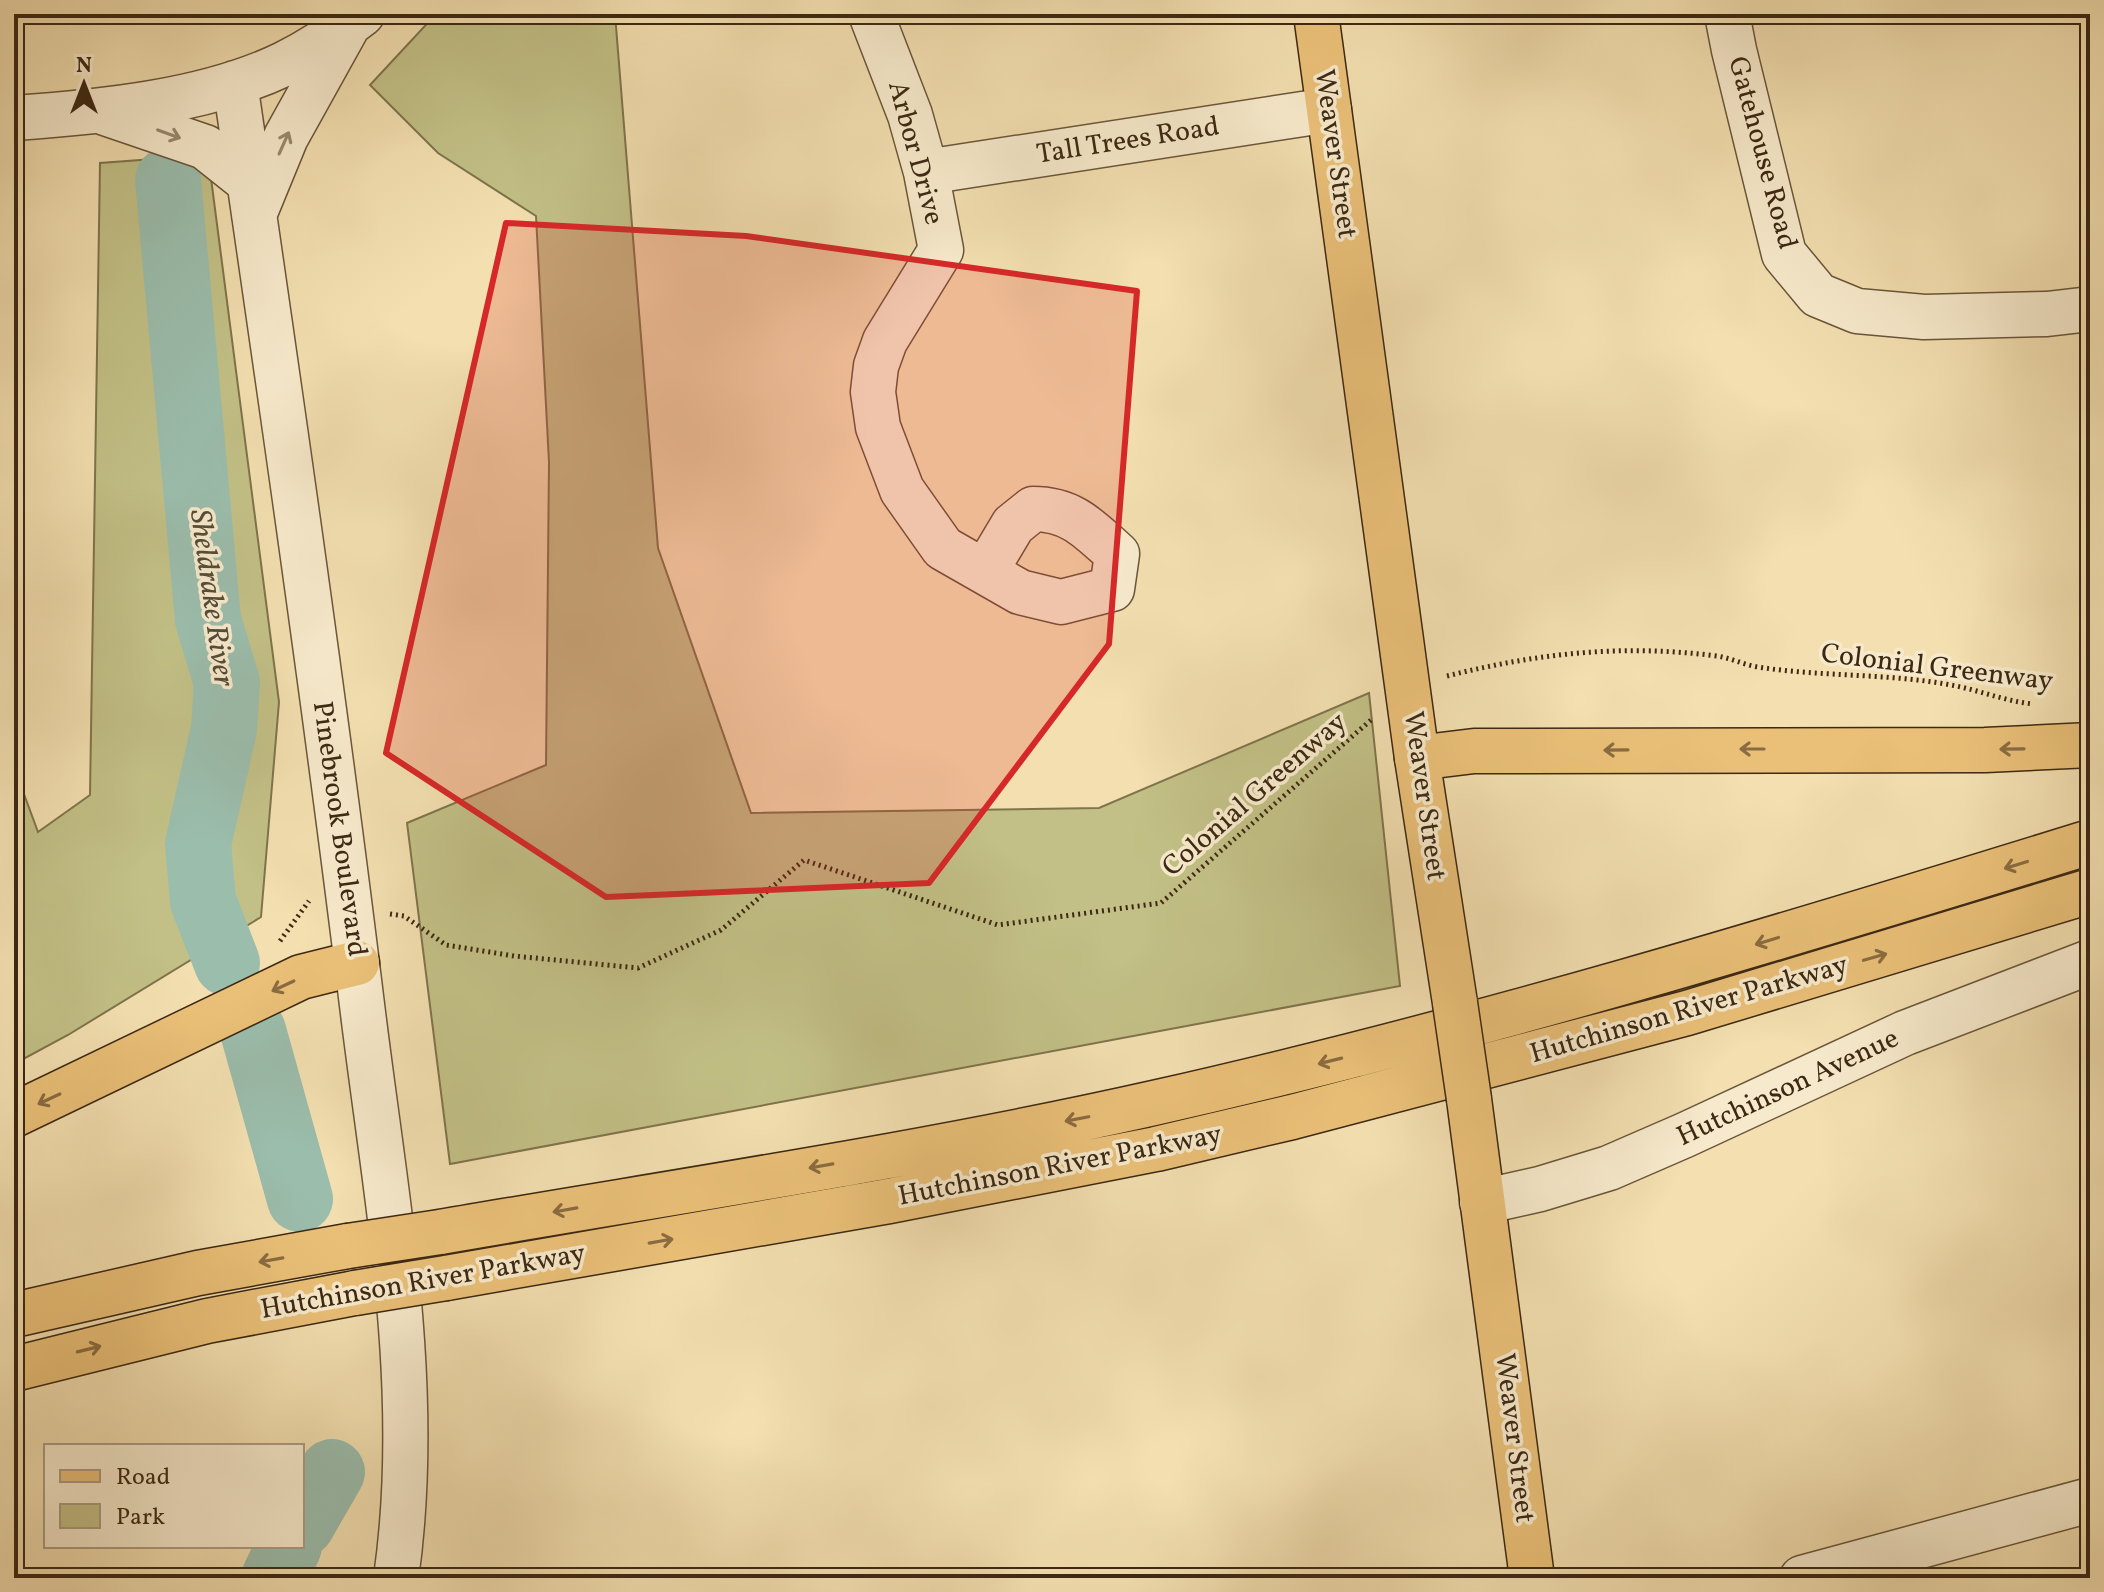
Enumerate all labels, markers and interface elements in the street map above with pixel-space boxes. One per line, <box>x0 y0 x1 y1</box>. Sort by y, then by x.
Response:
north arrow <box>44 44 124 124</box>
text: N <box>76 51 92 82</box>
street label: Gatehouse Road <box>1718 52 1806 254</box>
street label: Weaver Street <box>1304 67 1366 241</box>
street label: Arbor Drive <box>877 77 953 229</box>
street label: Tall Trees Road <box>1034 107 1222 175</box>
one-way arrow <box>156 128 181 142</box>
one-way arrow <box>277 132 292 156</box>
water label: Sheldrake River <box>178 507 244 690</box>
street label: Colonial Greenway <box>1819 634 2055 702</box>
street label: Pinebrook Boulevard <box>302 699 376 959</box>
street label: Colonial Greenway <box>1154 704 1356 886</box>
street label: Weaver Street <box>1393 709 1455 883</box>
one-way arrow <box>1739 741 1766 757</box>
one-way arrow <box>1999 741 2026 757</box>
one-way arrow <box>1603 742 1630 758</box>
one-way arrow <box>2003 858 2029 873</box>
one-way arrow <box>1755 934 1781 949</box>
street label: Hutchinson River Parkway <box>1525 946 1853 1074</box>
one-way arrow <box>1862 949 1888 964</box>
one-way arrow <box>271 979 295 994</box>
street label: Hutchinson Avenue <box>1671 1019 1905 1157</box>
one-way arrow <box>1318 1054 1344 1069</box>
one-way arrow <box>37 1092 61 1107</box>
one-way arrow <box>1064 1112 1090 1127</box>
street label: Hutchinson River Parkway <box>895 1115 1225 1217</box>
one-way arrow <box>809 1160 834 1175</box>
one-way arrow <box>553 1204 578 1219</box>
one-way arrow <box>647 1232 673 1247</box>
street label: Hutchinson River Parkway <box>258 1234 588 1330</box>
one-way arrow <box>259 1253 285 1268</box>
one-way arrow <box>76 1341 102 1356</box>
street label: Weaver Street <box>1484 1351 1544 1525</box>
legend <box>44 1444 304 1548</box>
text: Road <box>116 1461 170 1495</box>
text: Park <box>116 1501 165 1535</box>

